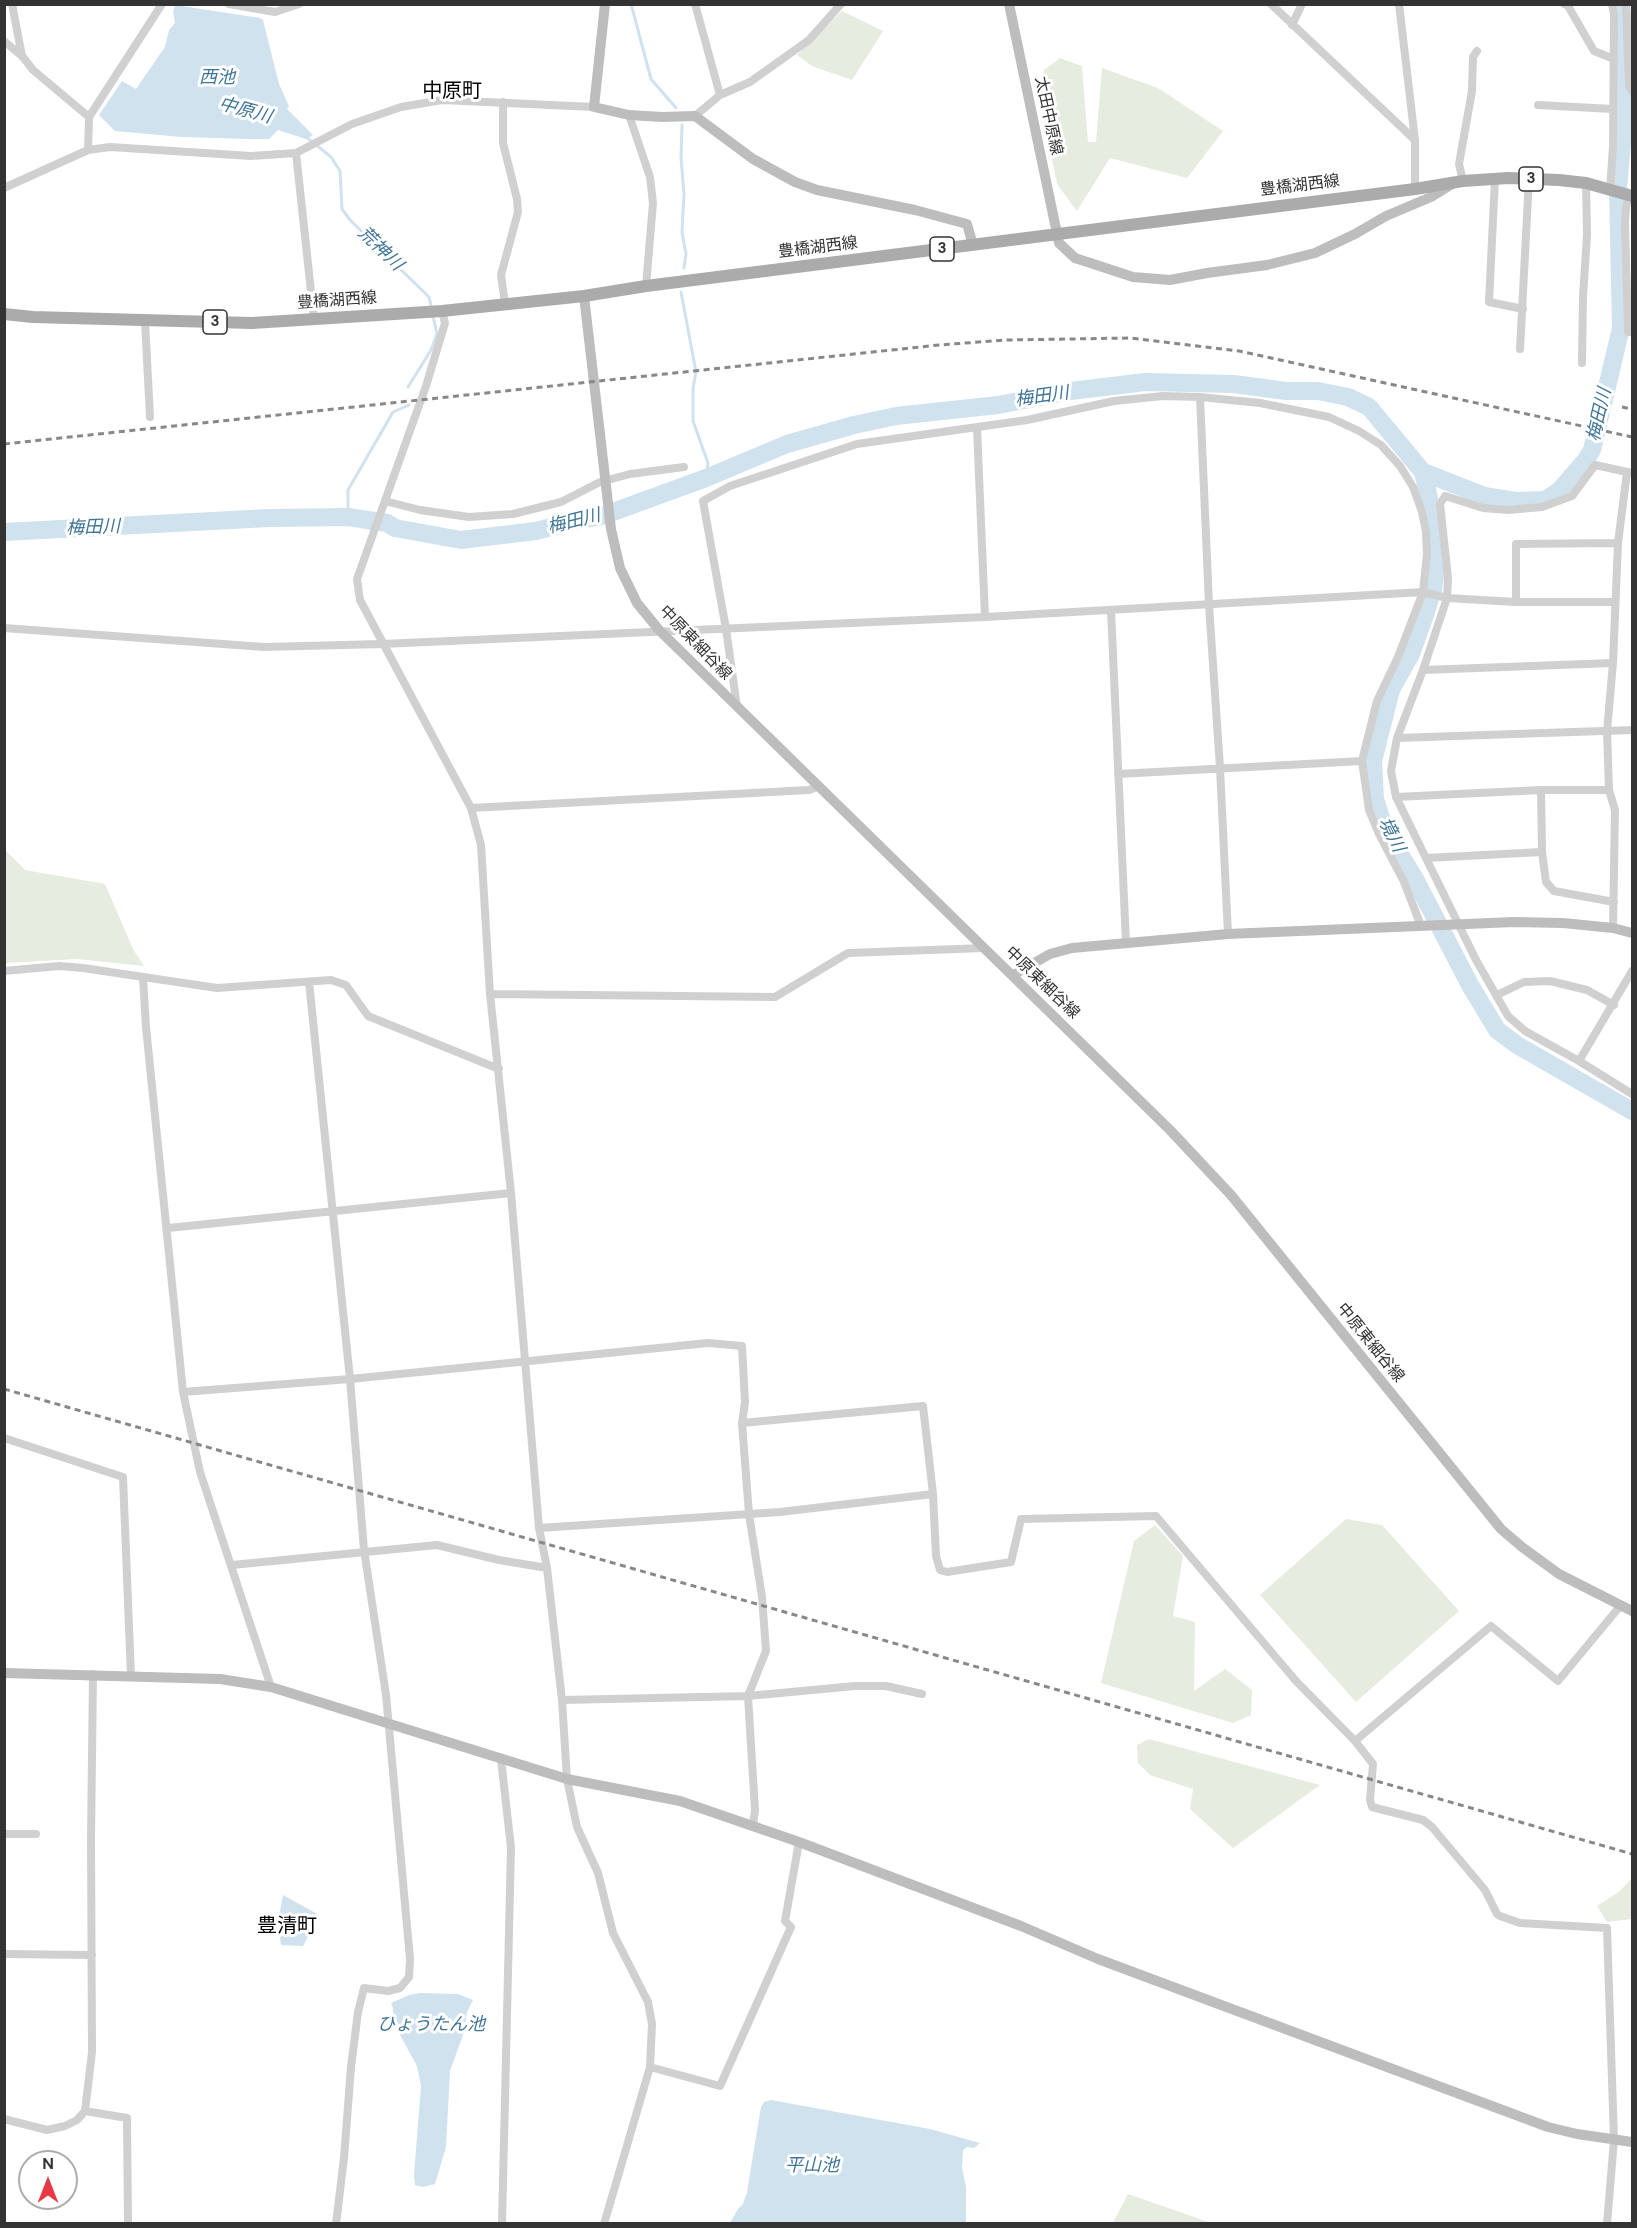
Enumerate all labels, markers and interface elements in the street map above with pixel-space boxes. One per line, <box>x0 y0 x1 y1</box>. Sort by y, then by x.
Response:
water label: 西池 <box>199 67 235 89</box>
street label: 太田中原線 <box>1030 75 1066 157</box>
district label: 中原町 <box>422 80 482 104</box>
water label: 中原川 <box>216 94 274 128</box>
road number: 3 <box>1519 167 1543 191</box>
street label: 豊橋湖西線 <box>1259 172 1341 200</box>
water label: 荒神川 <box>353 222 407 276</box>
street label: 豊橋湖西線 <box>777 234 859 262</box>
road number: 3 <box>930 237 954 261</box>
street label: 豊橋湖西線 <box>296 289 378 313</box>
road number: 3 <box>203 310 227 334</box>
water label: 梅田川 <box>1014 383 1070 411</box>
water label: 梅田川 <box>1583 386 1617 444</box>
water label: 梅田川 <box>545 505 603 539</box>
water label: 梅田川 <box>66 516 120 540</box>
street label: 中原東細谷線 <box>655 602 735 684</box>
water label: 境川 <box>1373 814 1409 856</box>
street label: 中原東細谷線 <box>1001 943 1083 1023</box>
street label: 中原東細谷線 <box>1332 1300 1408 1386</box>
district label: 豊清町 <box>257 1915 317 1939</box>
water label: ひょうたん池 <box>377 2014 485 2036</box>
north arrow <box>18 2150 78 2210</box>
text: N <box>42 2153 54 2174</box>
water label: 平山池 <box>785 2155 839 2177</box>

